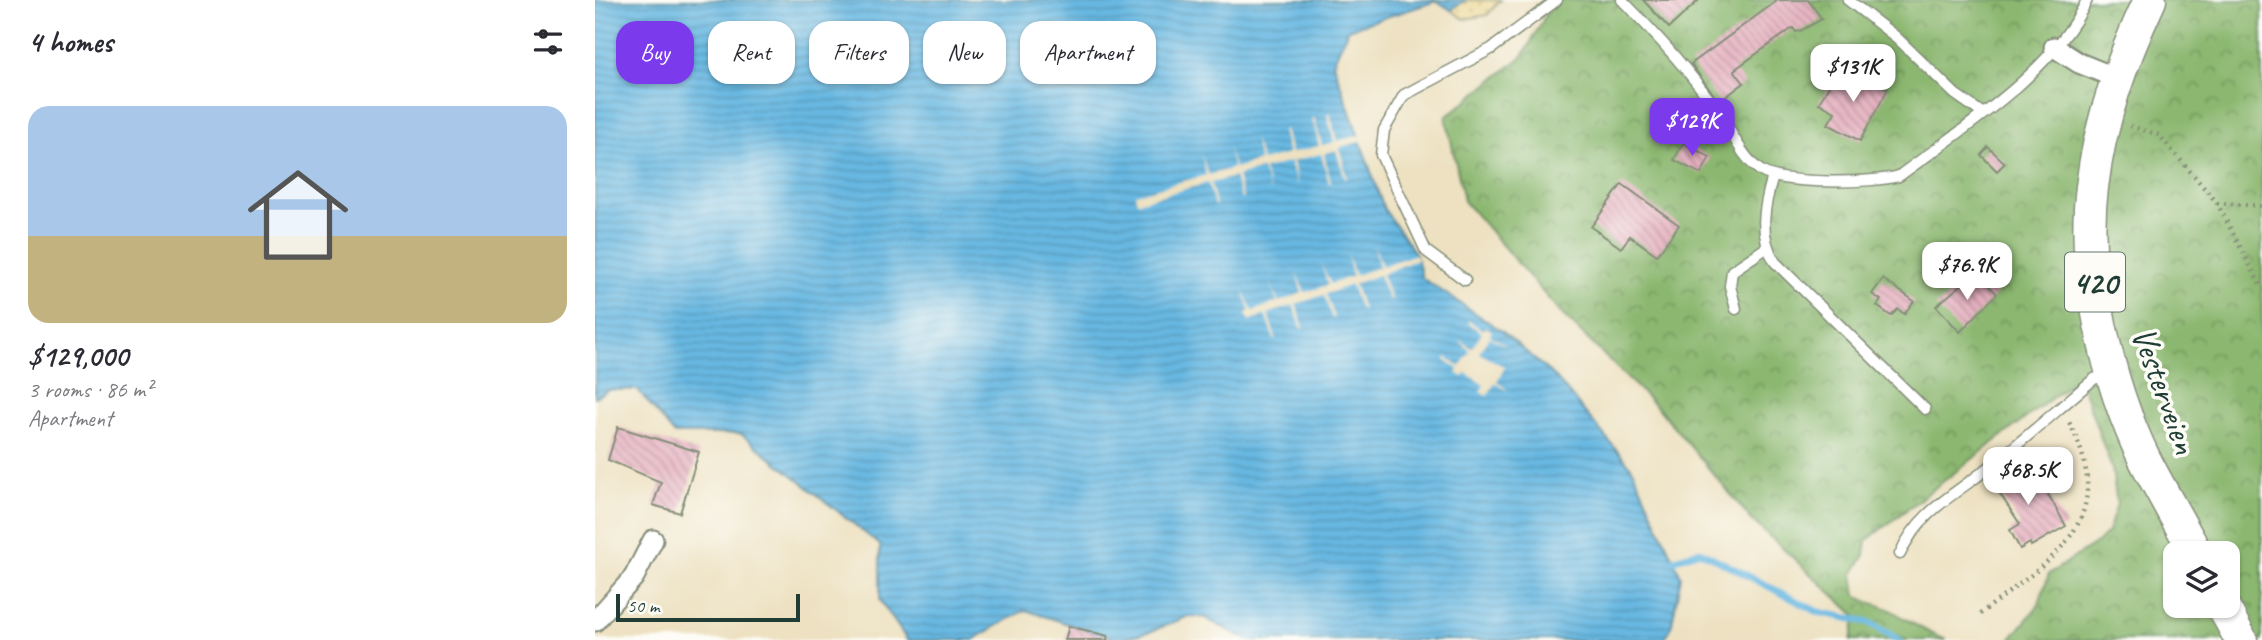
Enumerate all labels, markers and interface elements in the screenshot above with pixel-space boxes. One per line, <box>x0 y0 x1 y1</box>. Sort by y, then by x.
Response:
chip: Buy <box>616 21 694 84</box>
chip: Rent <box>708 21 795 84</box>
chip: Filters <box>809 21 909 84</box>
chip: New <box>923 21 1006 84</box>
chip: Apartment <box>1020 21 1156 84</box>
text: 4 homes <box>28 23 113 61</box>
icon: filters <box>529 23 567 61</box>
pin: $131K <box>1804 44 1902 104</box>
text: $131K <box>1826 52 1880 81</box>
pin: $129K <box>1643 99 1741 158</box>
text: $129K <box>1666 106 1718 135</box>
icon: home <box>235 152 361 278</box>
pin: $76.9K <box>1910 243 2024 302</box>
text: $76.9K <box>1938 250 1996 279</box>
road number: 420 <box>2065 252 2125 312</box>
street label: Vesterveien <box>2121 321 2208 460</box>
text: $129,000 <box>28 337 128 375</box>
text: 3 rooms · 86 m² <box>28 375 152 404</box>
text: Apartment <box>28 404 113 433</box>
pin: $68.5K <box>1971 448 2085 507</box>
text: $68.5K <box>1999 455 2057 484</box>
map controls <box>2163 541 2240 618</box>
button: layers <box>2163 541 2240 618</box>
scale bar <box>616 591 800 623</box>
text: 50 m <box>627 594 659 618</box>

